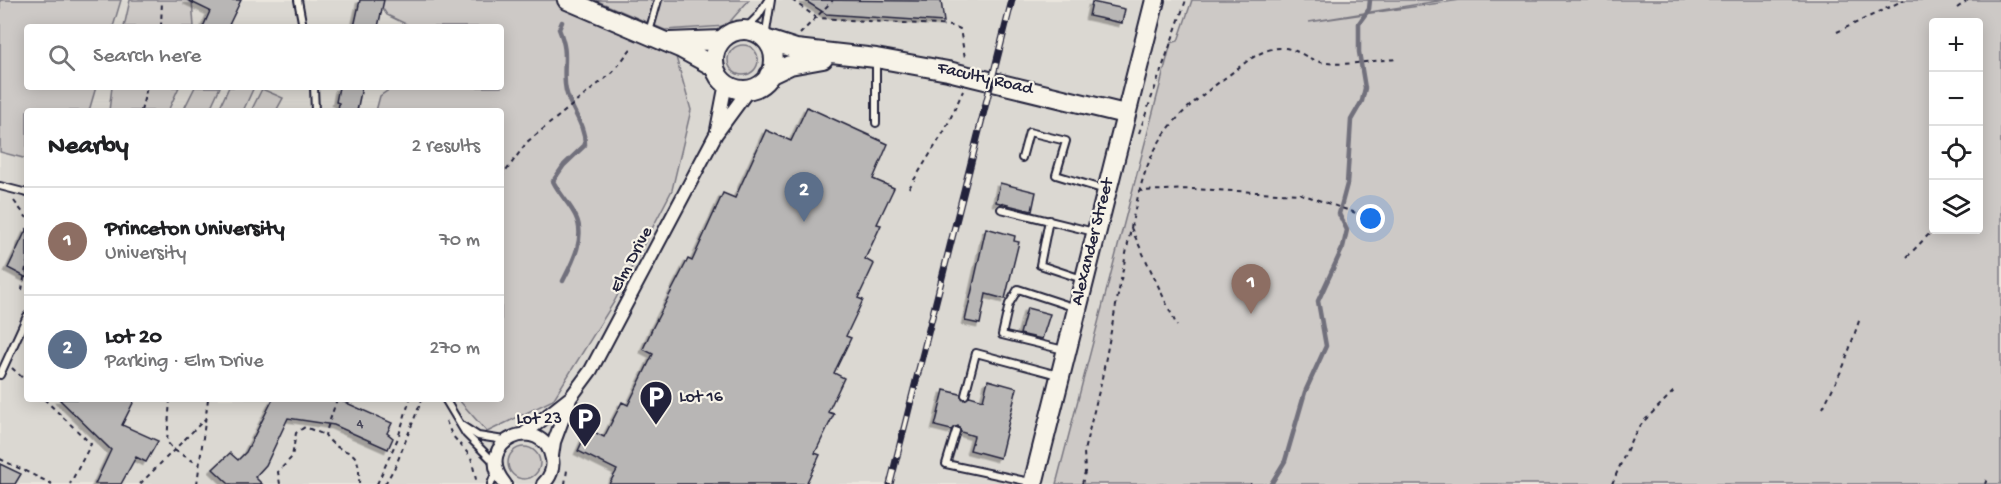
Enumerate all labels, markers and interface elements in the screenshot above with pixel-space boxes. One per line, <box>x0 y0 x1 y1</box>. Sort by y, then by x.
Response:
map controls <box>1929 18 1983 234</box>
button: + <box>1929 18 1983 72</box>
search box <box>24 24 504 90</box>
icon: search <box>45 41 78 74</box>
text: Search here <box>93 44 201 70</box>
street label: Faculty Road <box>934 58 1036 101</box>
button: − <box>1929 72 1983 126</box>
button: locate <box>1929 126 1983 180</box>
text: Nearby <box>48 132 129 163</box>
text: 2 results <box>411 136 480 159</box>
pin: 2 <box>784 172 824 222</box>
street label: Alexander Street <box>1067 175 1119 308</box>
button: layers <box>1929 180 1983 234</box>
your location <box>1356 204 1385 233</box>
text: Princeton University <box>105 217 284 243</box>
street label: Elm Drive <box>606 223 658 296</box>
text: 1 <box>63 230 72 253</box>
text: 70 m <box>439 230 480 253</box>
text: University <box>105 243 186 266</box>
pin: 1 <box>1232 264 1270 314</box>
text: Lot 20 <box>105 325 162 351</box>
text: 2 <box>63 338 72 361</box>
text: 270 m <box>430 338 480 361</box>
text: Parking · Elm Drive <box>105 351 264 374</box>
parking icon: Lot 16 <box>638 379 674 426</box>
place label: Lot 16 <box>679 387 724 408</box>
parking icon: Lot 23 <box>567 401 603 448</box>
place label: Lot 23 <box>516 409 562 430</box>
house number: 4 <box>356 415 364 433</box>

